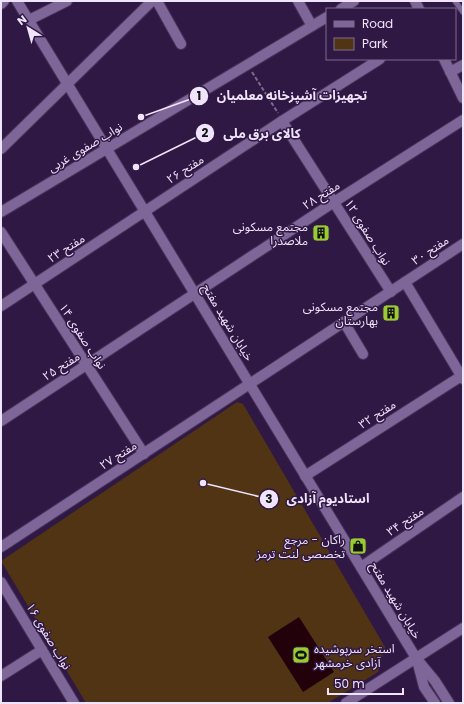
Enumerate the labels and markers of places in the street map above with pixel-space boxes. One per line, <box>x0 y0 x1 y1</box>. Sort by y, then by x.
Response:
callout: تجهيزات آشپزخانه معلمیان <box>189 83 375 108</box>
callout: کالای برق ملی <box>195 120 308 145</box>
place label: مجتمع مسکونی ملاصدرا <box>233 218 308 249</box>
building icon: مجتمع مسکونی ملاصدرا <box>311 223 331 243</box>
place label: مجتمع مسکونی بهارستان <box>303 298 378 329</box>
building icon: مجتمع مسکونی بهارستان <box>381 303 401 323</box>
callout: استادیوم آزادی <box>259 486 378 511</box>
place label: راکان - مرجع تخصصی لنت ترمز <box>255 531 345 562</box>
shop icon: راکان - مرجع تخصصی لنت ترمز <box>348 536 368 556</box>
place label: استخر سرپوشیده آزادی خرمشهر <box>313 640 395 671</box>
sports icon: استخر سرپوشیده آزادی خرمشهر <box>291 645 311 665</box>

